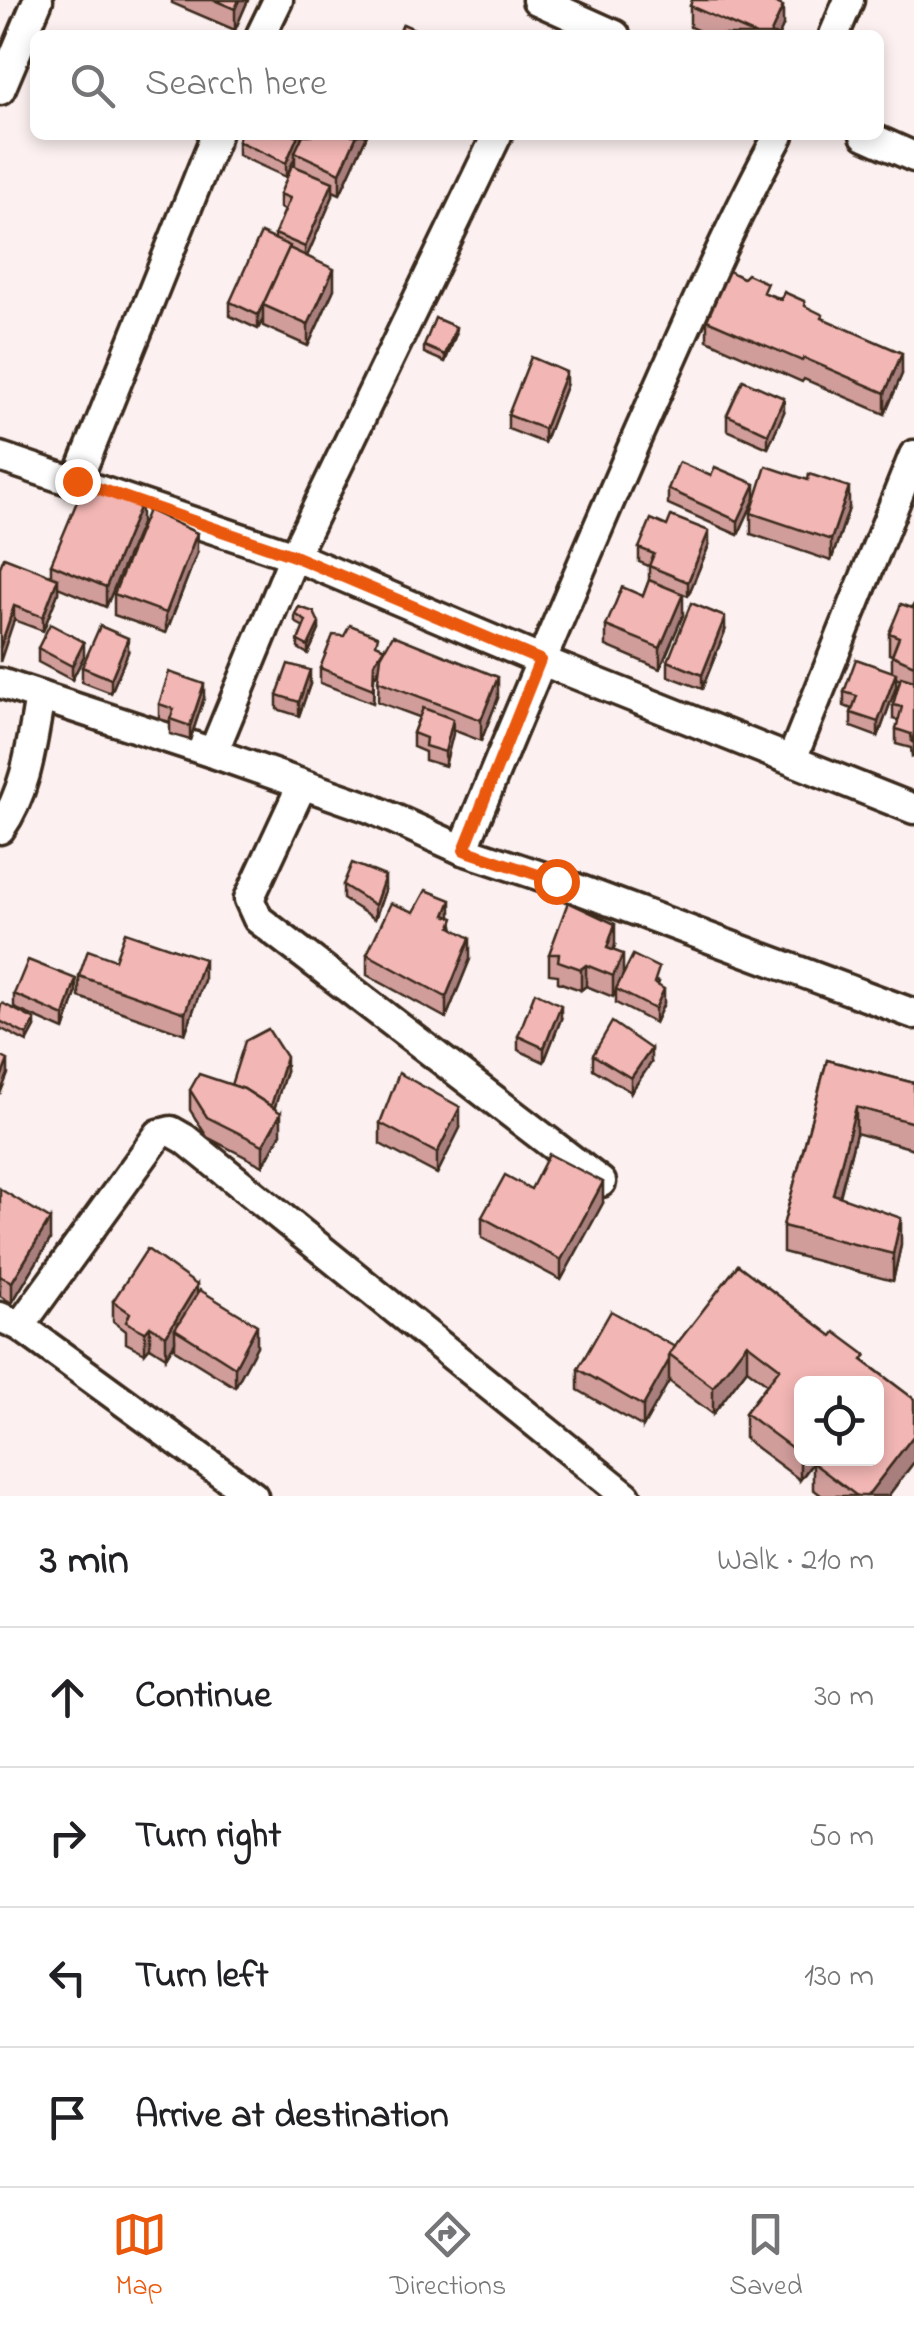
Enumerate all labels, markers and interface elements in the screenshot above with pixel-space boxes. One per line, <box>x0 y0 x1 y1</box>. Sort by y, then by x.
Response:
search box <box>30 30 884 140</box>
text: Search here <box>145 57 327 113</box>
icon: search <box>65 58 120 113</box>
route end <box>55 459 101 505</box>
route start <box>534 859 580 905</box>
map controls <box>794 1376 884 1466</box>
button: locate <box>794 1376 884 1466</box>
text: 3 min <box>40 1531 129 1592</box>
text: Walk · 210 m <box>717 1538 874 1585</box>
text: Continue <box>135 1669 271 1725</box>
icon: ahead <box>40 1670 95 1725</box>
text: 30 m <box>814 1674 874 1721</box>
text: Turn right <box>135 1809 281 1865</box>
icon: right <box>40 1810 95 1865</box>
text: 50 m <box>809 1814 874 1861</box>
text: Turn left <box>135 1949 268 2005</box>
icon: left <box>40 1950 95 2005</box>
text: 130 m <box>804 1954 874 2001</box>
text: Arrive at destination <box>135 2089 449 2145</box>
icon: arrive <box>40 2090 95 2145</box>
tab: Map <box>112 2207 167 2308</box>
tab: Directions <box>390 2207 506 2308</box>
tab: Saved <box>729 2207 802 2308</box>

